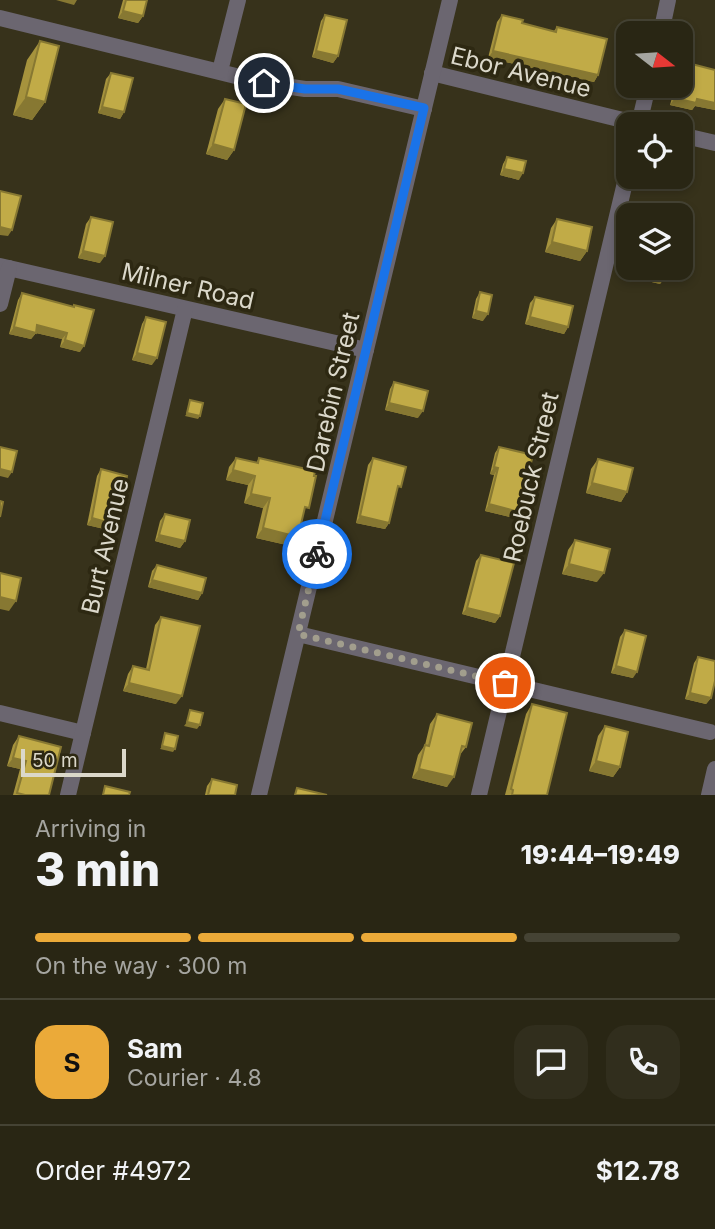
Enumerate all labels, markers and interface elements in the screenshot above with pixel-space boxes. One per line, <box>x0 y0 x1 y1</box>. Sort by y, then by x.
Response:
north arrow <box>616 21 693 98</box>
map controls <box>616 21 693 280</box>
street label: Ebor Avenue <box>448 41 594 103</box>
pin <box>234 53 294 113</box>
icon: home <box>245 64 283 102</box>
button: locate <box>616 112 693 189</box>
button: layers <box>616 203 693 280</box>
street label: Milner Road <box>119 257 257 315</box>
street label: Darebin Street <box>301 309 365 474</box>
street label: Roebuck Street <box>497 389 565 565</box>
street label: Burt Avenue <box>75 475 135 617</box>
courier <box>282 519 352 589</box>
icon: bike <box>298 535 336 573</box>
pin <box>475 653 535 713</box>
icon: bag <box>486 664 524 702</box>
scale bar <box>21 746 126 778</box>
text: 50 m <box>32 749 78 772</box>
text: Arriving in <box>35 815 146 843</box>
text: 19:44–19:49 <box>520 839 680 870</box>
text: 3 min <box>35 841 160 897</box>
text: On the way · 300 m <box>35 952 247 980</box>
button: chat <box>514 1025 588 1099</box>
button: phone <box>606 1025 680 1099</box>
text: Sam <box>127 1033 183 1064</box>
text: S <box>63 1047 81 1078</box>
text: Courier · 4.8 <box>127 1064 262 1092</box>
text: Order #4972 <box>35 1155 192 1186</box>
text: $12.78 <box>596 1155 680 1186</box>

